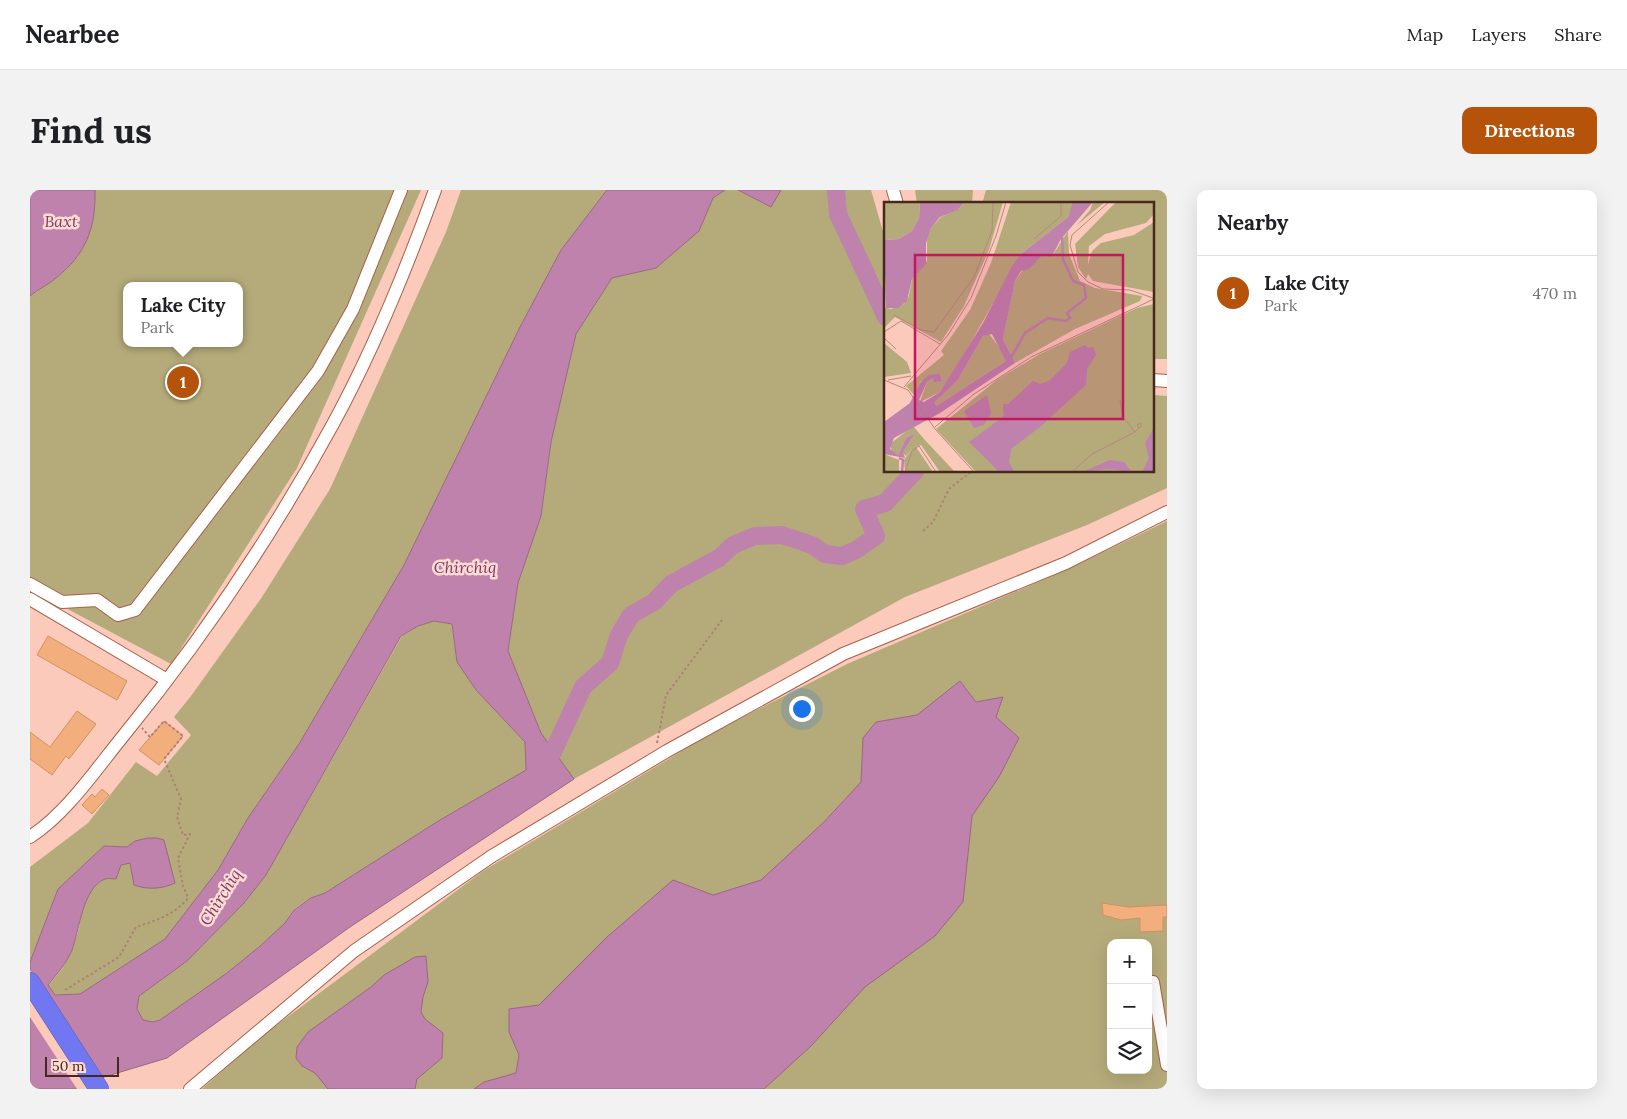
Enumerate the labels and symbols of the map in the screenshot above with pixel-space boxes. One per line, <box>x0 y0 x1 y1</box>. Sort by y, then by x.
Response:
inset map <box>884 202 1154 472</box>
water label: Baхt <box>44 211 78 231</box>
pin: 1 <box>167 363 199 401</box>
water label: Chirchiq <box>434 557 496 577</box>
your location <box>789 696 815 722</box>
water label: Chirchiq <box>195 865 245 929</box>
scale bar <box>45 1054 119 1077</box>

